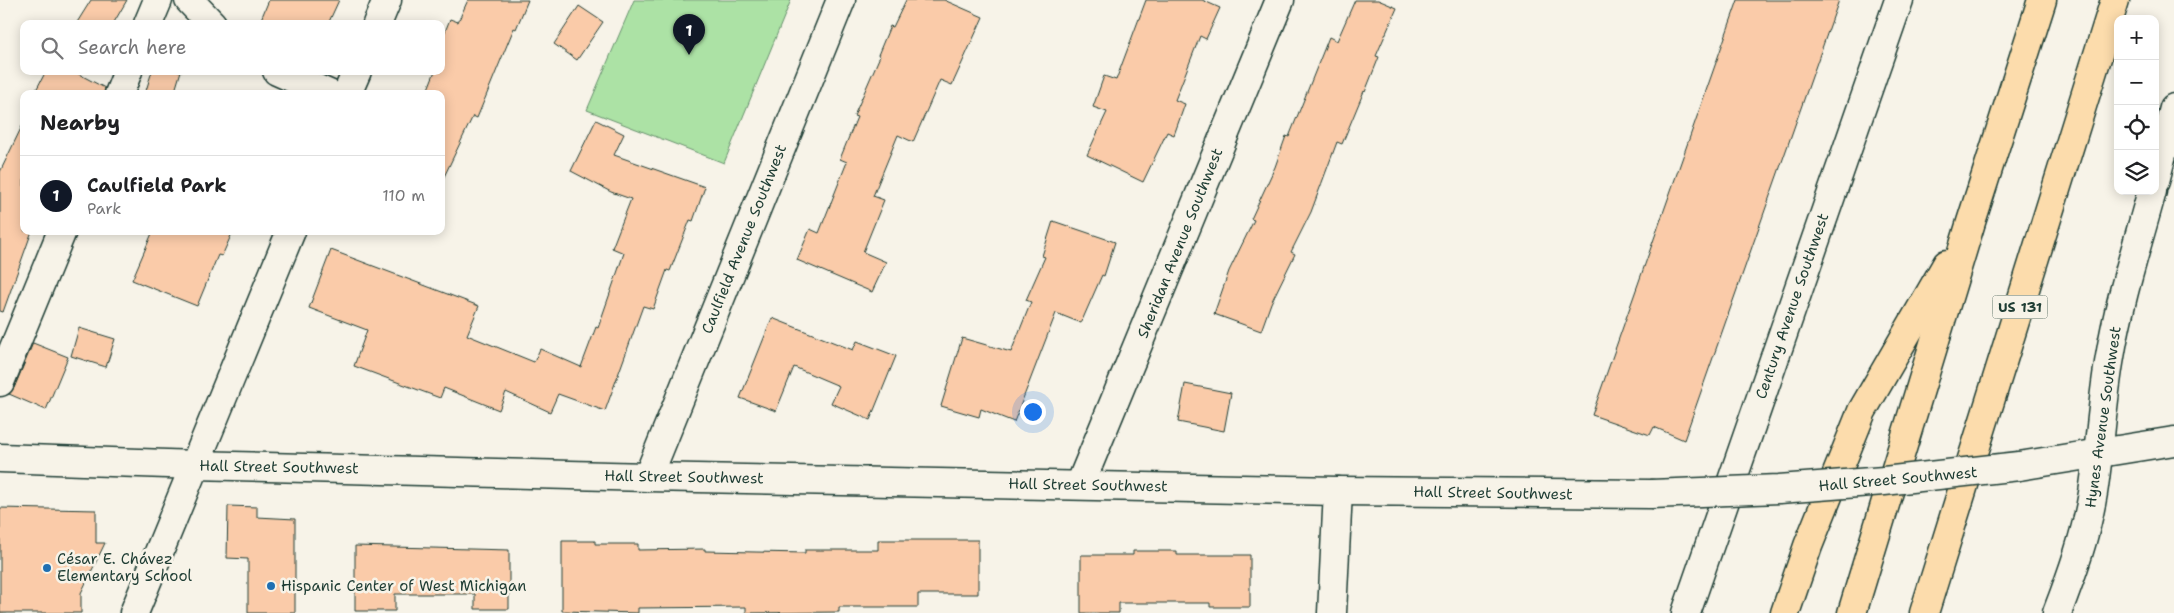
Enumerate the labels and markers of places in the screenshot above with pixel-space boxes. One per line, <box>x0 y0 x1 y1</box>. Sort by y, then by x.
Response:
pin: 1 <box>673 14 705 55</box>
place label: César E. Chávez Elementary School <box>57 549 193 586</box>
marker: César E. Chávez Elementary School <box>41 562 53 574</box>
place label: Hispanic Center of West Michigan <box>281 576 526 596</box>
marker: Hispanic Center of West Michigan <box>265 580 277 592</box>

